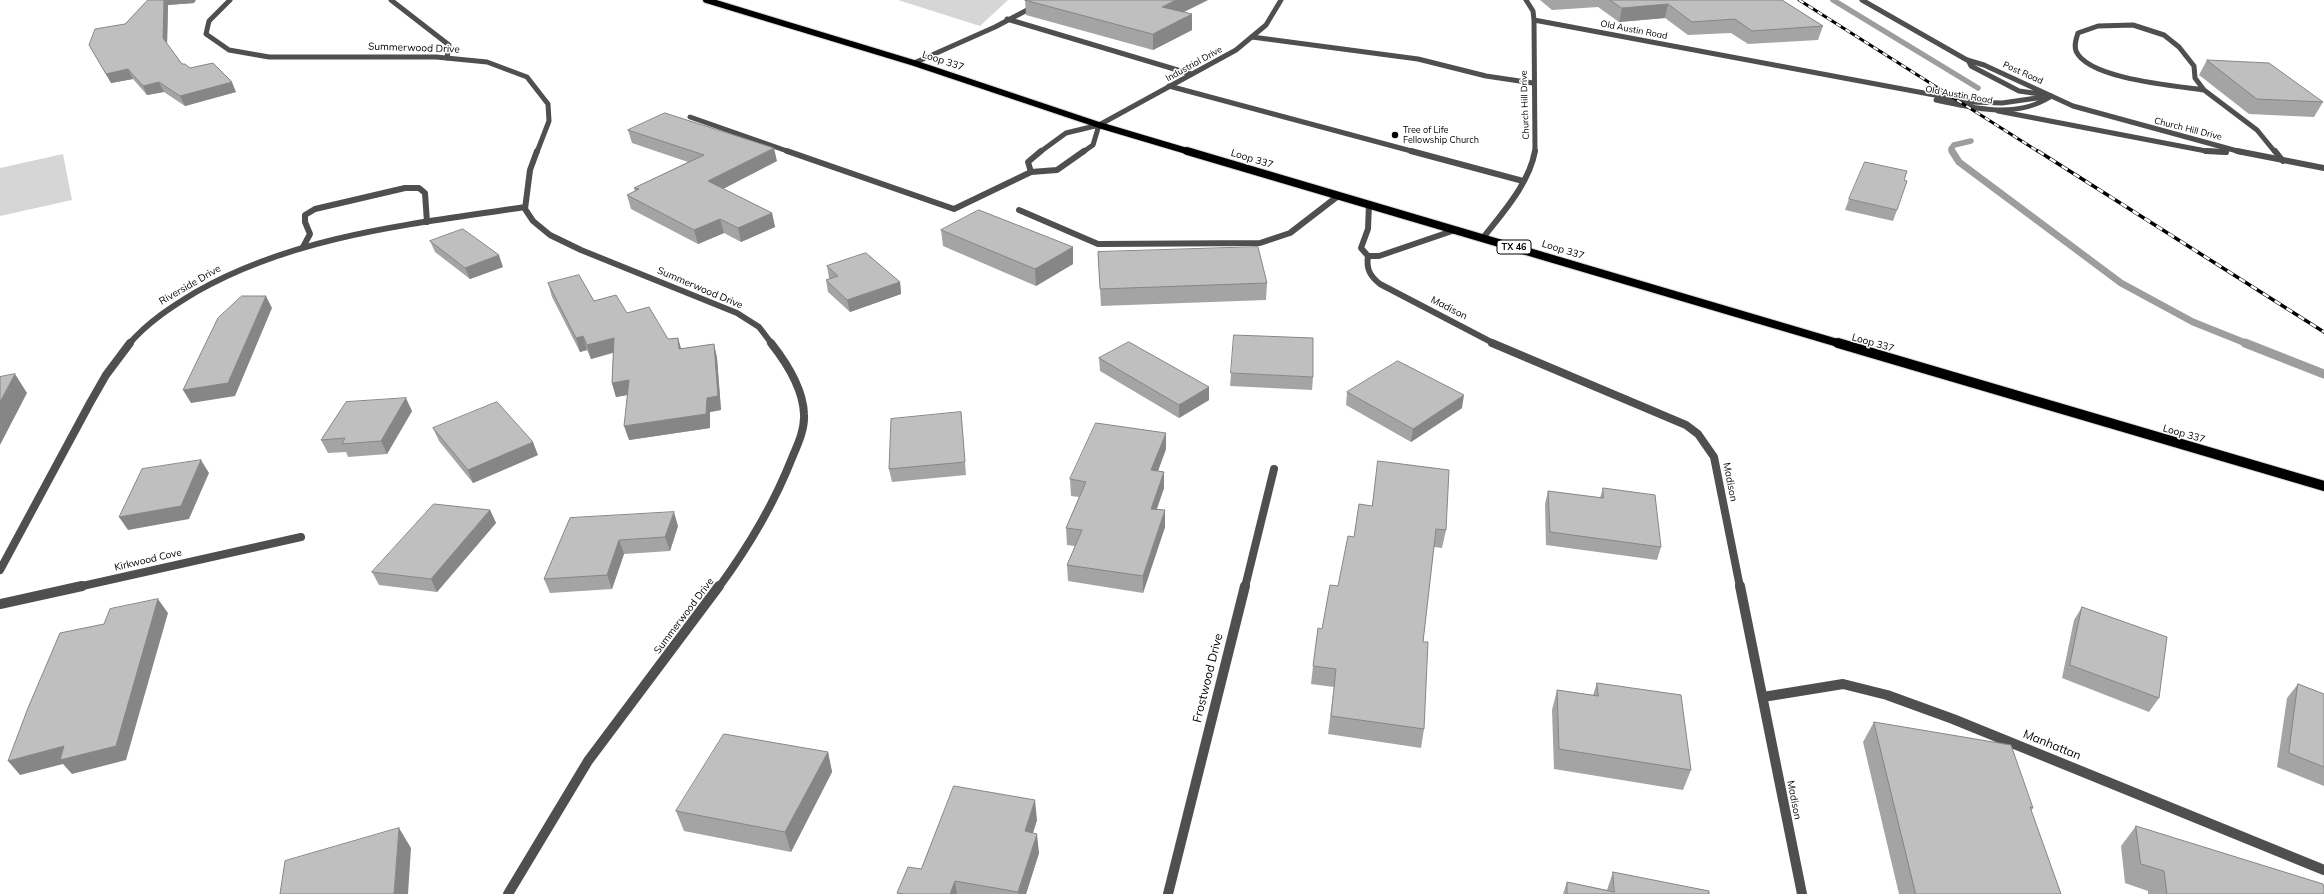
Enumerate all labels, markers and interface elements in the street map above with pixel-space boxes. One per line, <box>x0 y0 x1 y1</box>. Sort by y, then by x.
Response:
street label: Old Austin Road <box>1600 18 1668 42</box>
street label: Summerwood Drive <box>368 40 460 56</box>
street label: Industrial Drive <box>1164 44 1224 84</box>
street label: Loop 337 <box>920 49 966 73</box>
street label: Post Road <box>2001 59 2045 87</box>
street label: Church Hill Drive <box>1518 70 1532 140</box>
street label: Old Austin Road <box>1925 84 1993 106</box>
street label: Church Hill Drive <box>2153 115 2223 143</box>
place label: Tree of Life Fellowship Church <box>1403 125 1479 146</box>
marker: Tree of Life Fellowship Church <box>1390 130 1400 140</box>
street label: Loop 337 <box>1229 147 1275 171</box>
street label: Loop 337 <box>1540 238 1586 262</box>
road number: TX 46 <box>1497 240 1531 254</box>
street label: Riverside Drive <box>157 263 223 307</box>
street label: Summerwood Drive <box>655 265 745 311</box>
street label: Madison <box>1429 294 1469 322</box>
street label: Loop 337 <box>1850 331 1896 355</box>
street label: Loop 337 <box>2161 422 2207 446</box>
street label: Madison <box>1720 461 1740 503</box>
street label: Kirkwood Cove <box>113 546 183 574</box>
street label: Summerwood Drive <box>652 576 716 656</box>
street label: Frostwood Drive <box>1190 632 1226 724</box>
street label: Manhattan <box>2021 727 2083 763</box>
street label: Madison <box>1784 779 1804 821</box>

